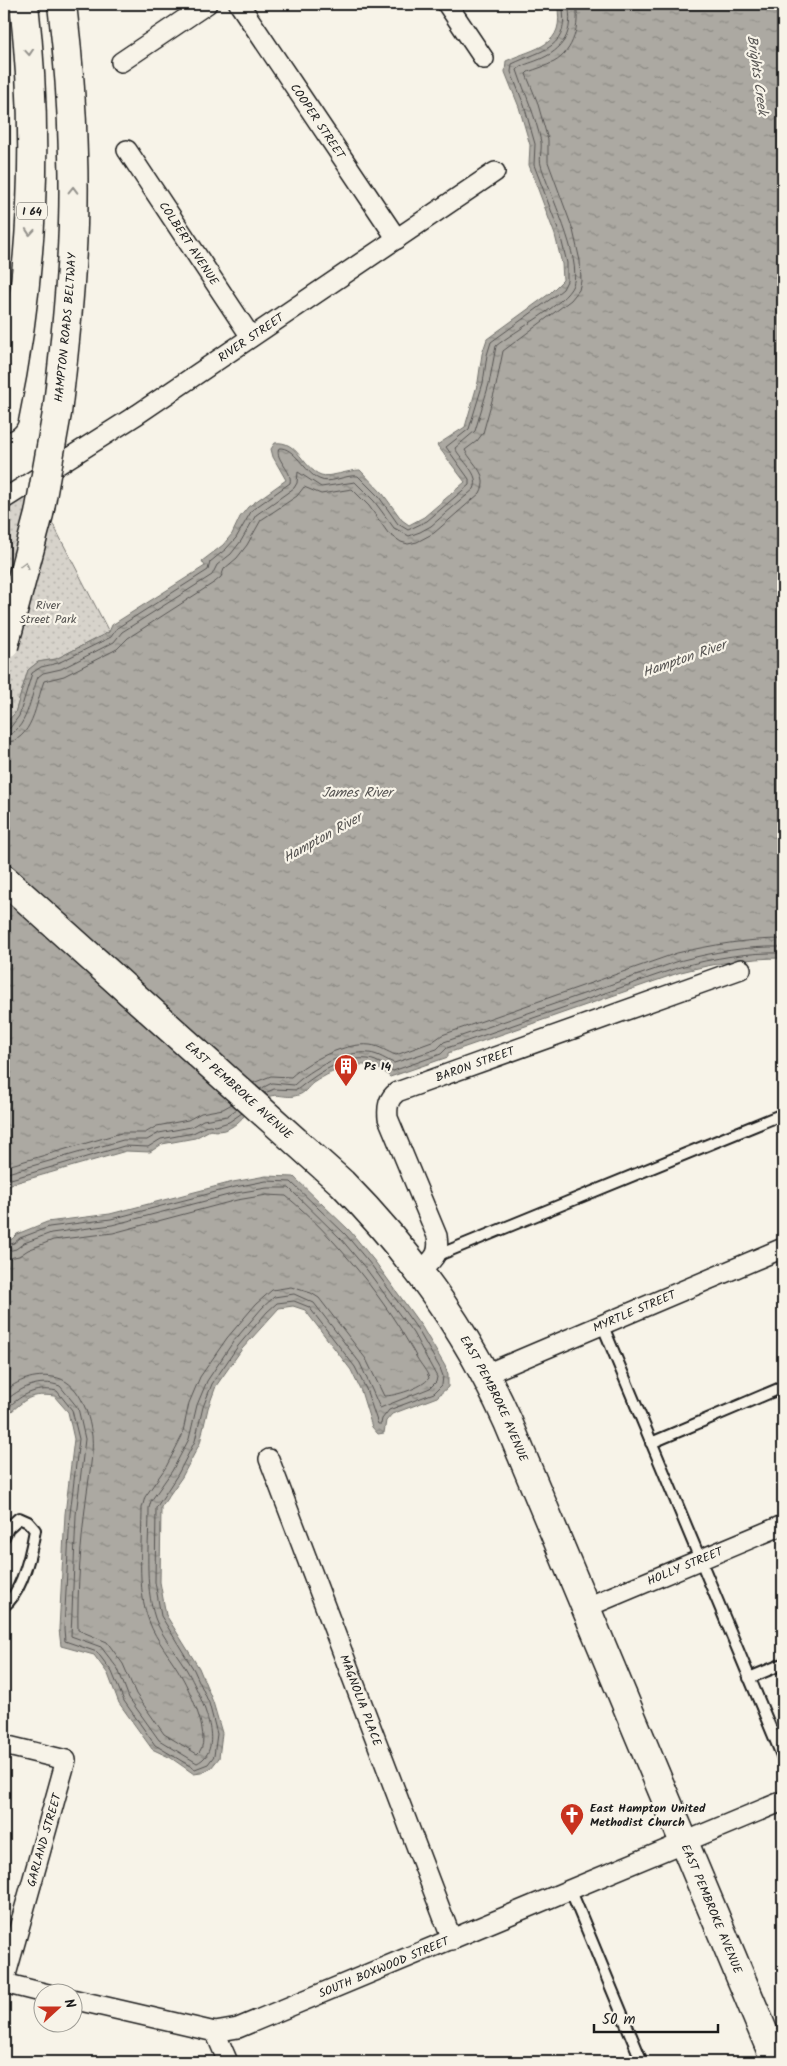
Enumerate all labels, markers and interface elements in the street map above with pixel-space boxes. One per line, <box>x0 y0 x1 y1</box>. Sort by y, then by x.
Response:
water label: Brights Creek <box>741 34 774 119</box>
one-way arrow <box>23 48 34 56</box>
street label: COOPER STREET <box>285 80 350 164</box>
one-way arrow <box>68 186 78 194</box>
street label: COLBERT AVENUE <box>154 198 224 290</box>
road number: I 64 <box>17 202 47 220</box>
one-way arrow <box>25 228 36 236</box>
street label: HAMPTON ROADS BELTWAY <box>49 251 82 403</box>
street label: RIVER STREET <box>214 308 289 367</box>
one-way arrow <box>20 561 30 569</box>
park label: River Street Park <box>20 596 77 629</box>
water label: Hampton River <box>640 633 732 684</box>
water label: James River <box>322 782 396 804</box>
water label: Hampton River <box>279 806 369 869</box>
street label: EAST PEMBROKE AVENUE <box>181 1037 297 1145</box>
street label: BARON STREET <box>433 1041 519 1087</box>
building icon: Ps 14 <box>333 1053 359 1087</box>
place label: Ps 14 <box>364 1057 391 1076</box>
street label: MYRTLE STREET <box>590 1285 680 1338</box>
street label: EAST PEMBROKE AVENUE <box>455 1332 533 1466</box>
street label: HOLLY STREET <box>644 1542 727 1591</box>
street label: MAGNOLIA PLACE <box>334 1652 387 1750</box>
street label: GARLAND STREET <box>22 1790 67 1889</box>
place label: East Hampton United Methodist Church <box>590 1799 706 1832</box>
church icon: East Hampton United Methodist Church <box>559 1802 585 1836</box>
street label: EAST PEMBROKE AVENUE <box>676 1841 747 1978</box>
street label: SOUTH BOXWOOD STREET <box>316 1932 454 2003</box>
north arrow <box>32 1984 82 2034</box>
text: N <box>57 1996 81 2012</box>
scale bar <box>594 2001 718 2033</box>
text: 50 m <box>602 2008 636 2032</box>

